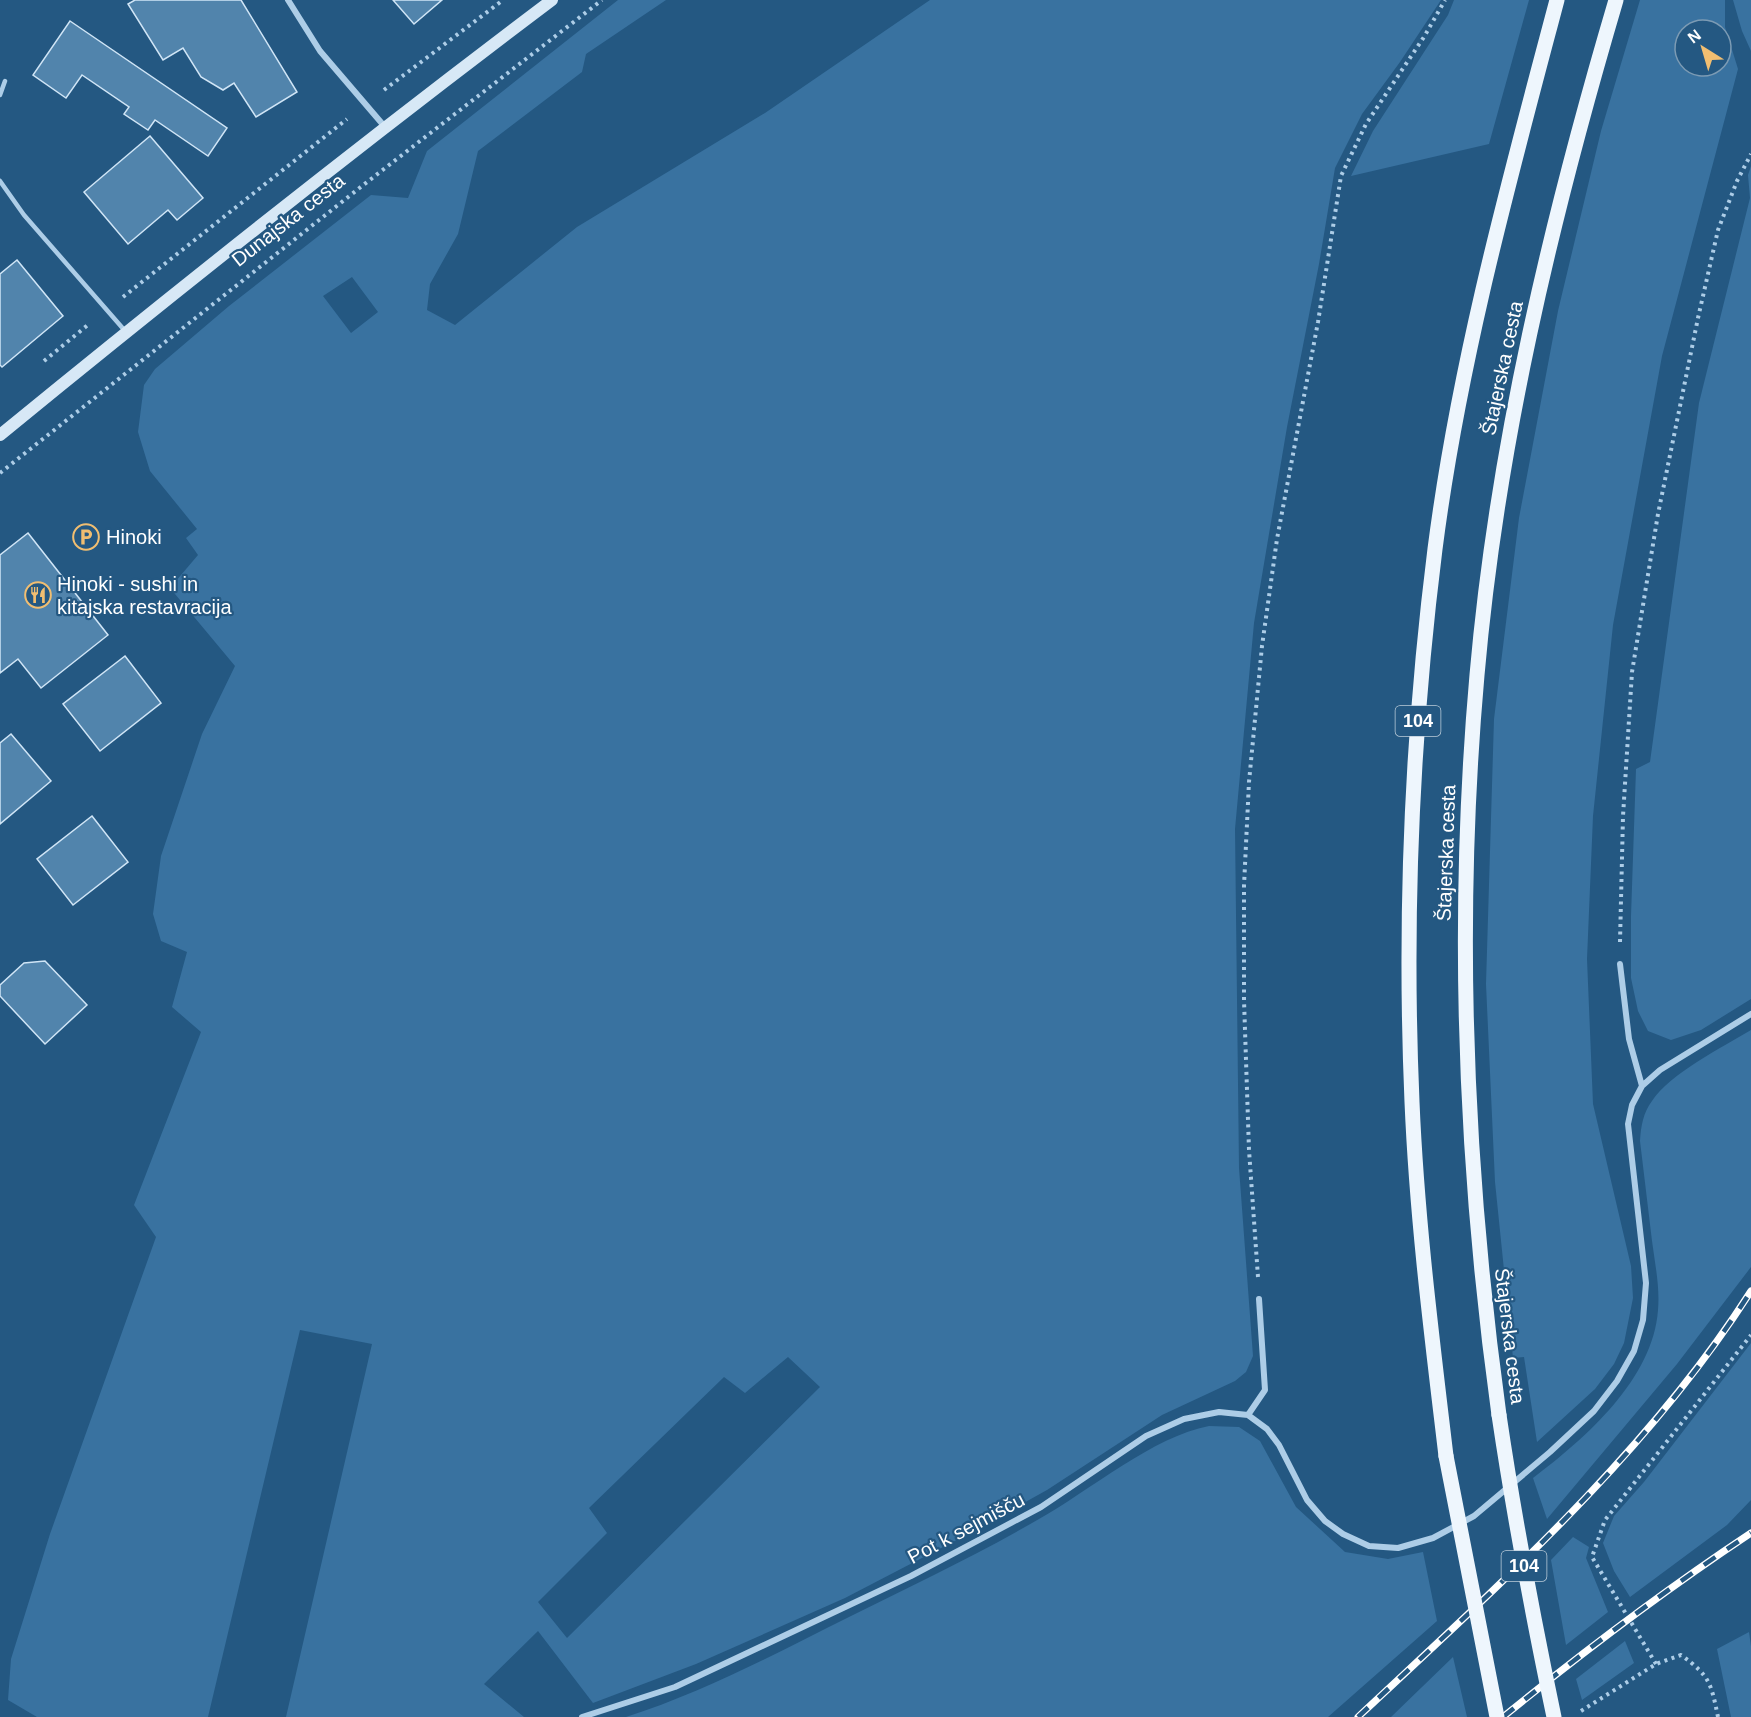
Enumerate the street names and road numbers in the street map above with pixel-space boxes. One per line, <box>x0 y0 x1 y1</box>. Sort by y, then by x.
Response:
street label: Dunajska cesta <box>227 169 349 271</box>
street label: Štajerska cesta <box>1477 298 1527 437</box>
road number: 104 <box>1396 706 1440 736</box>
street label: Štajerska cesta <box>1433 783 1459 922</box>
street label: Štajerska cesta <box>1491 1267 1529 1406</box>
street label: Pot k sejmišču <box>904 1488 1028 1568</box>
road number: 104 <box>1502 1551 1546 1581</box>

